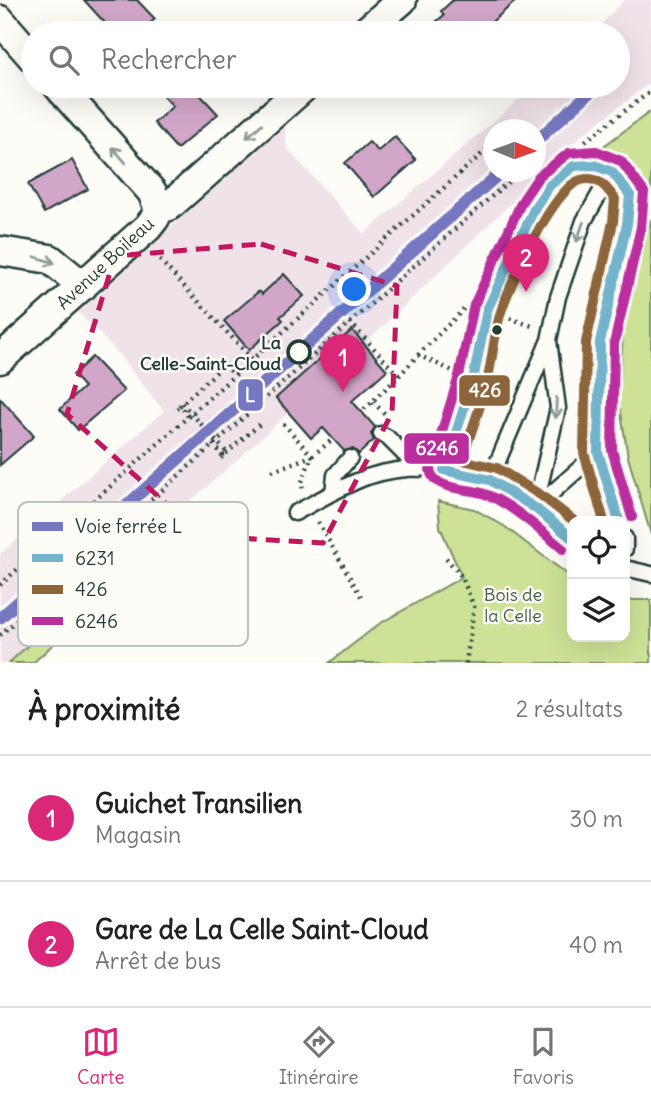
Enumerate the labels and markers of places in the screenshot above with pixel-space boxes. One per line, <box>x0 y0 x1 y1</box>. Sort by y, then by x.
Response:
pin: 2 <box>503 234 549 292</box>
unlabelled marker <box>490 323 504 337</box>
place label: La Celle-Saint-Cloud <box>140 331 281 375</box>
pin: 1 <box>320 334 366 392</box>
marker: La Celle-Saint-Cloud <box>287 340 311 364</box>

